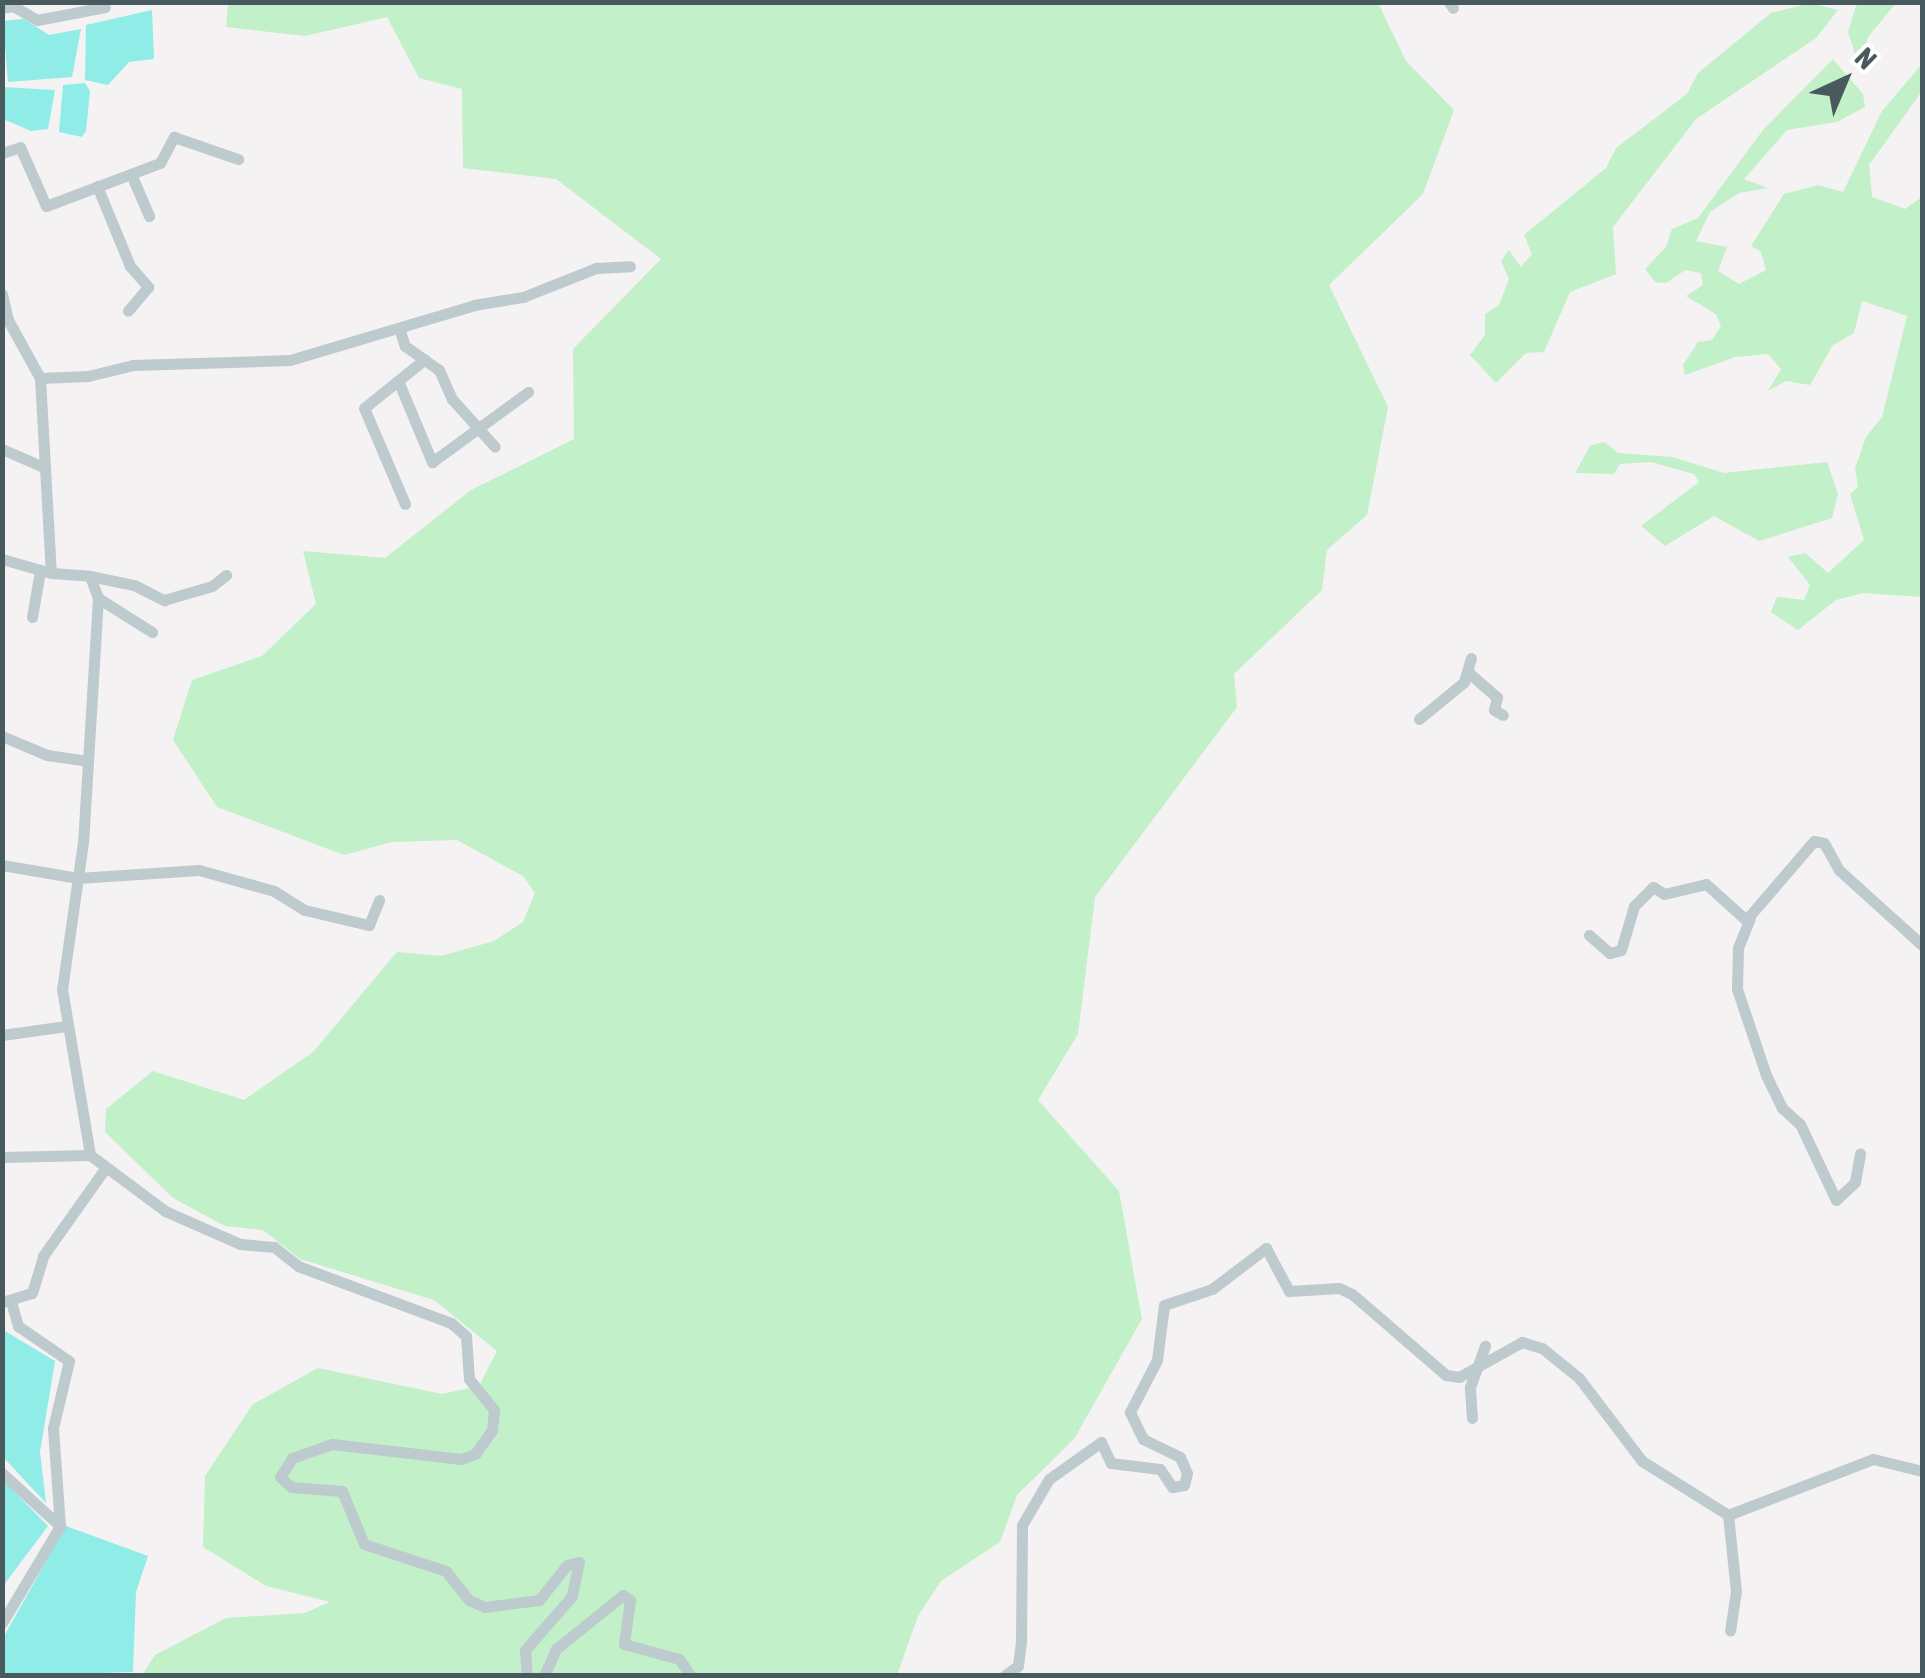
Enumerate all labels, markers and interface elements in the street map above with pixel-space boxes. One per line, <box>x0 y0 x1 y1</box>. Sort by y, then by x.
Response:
north arrow <box>1795 30 1895 130</box>
text: N <box>1849 41 1883 76</box>

